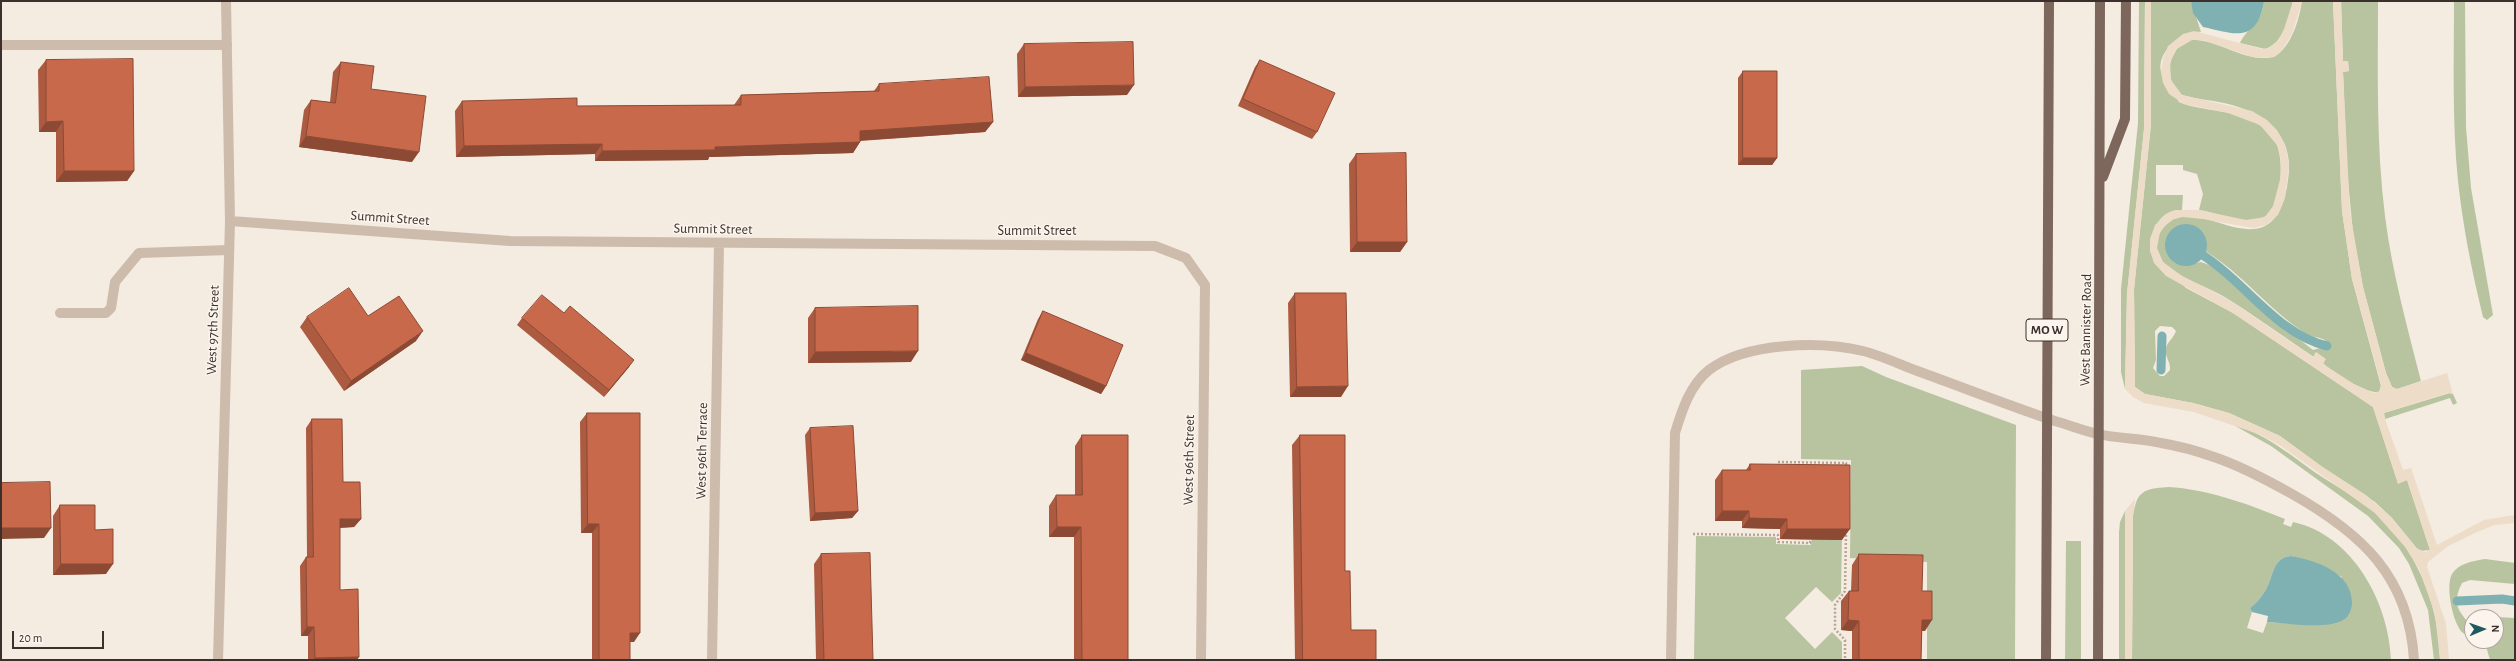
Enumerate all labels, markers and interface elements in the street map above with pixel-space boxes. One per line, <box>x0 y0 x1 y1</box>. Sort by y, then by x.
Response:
street label: Summit Street <box>350 207 430 229</box>
street label: Summit Street <box>673 220 753 238</box>
street label: Summit Street <box>998 223 1076 239</box>
street label: West Bannister Road <box>2077 274 2095 386</box>
street label: West 97th Street <box>203 285 223 375</box>
road number: MO W <box>2026 319 2068 341</box>
street label: West 96th Terrace <box>693 402 711 500</box>
street label: West 96th Street <box>1180 415 1198 505</box>
north arrow <box>2464 609 2504 649</box>
scale bar <box>14 623 106 649</box>
text: N <box>2490 625 2501 633</box>
text: 20 m <box>19 632 42 644</box>

